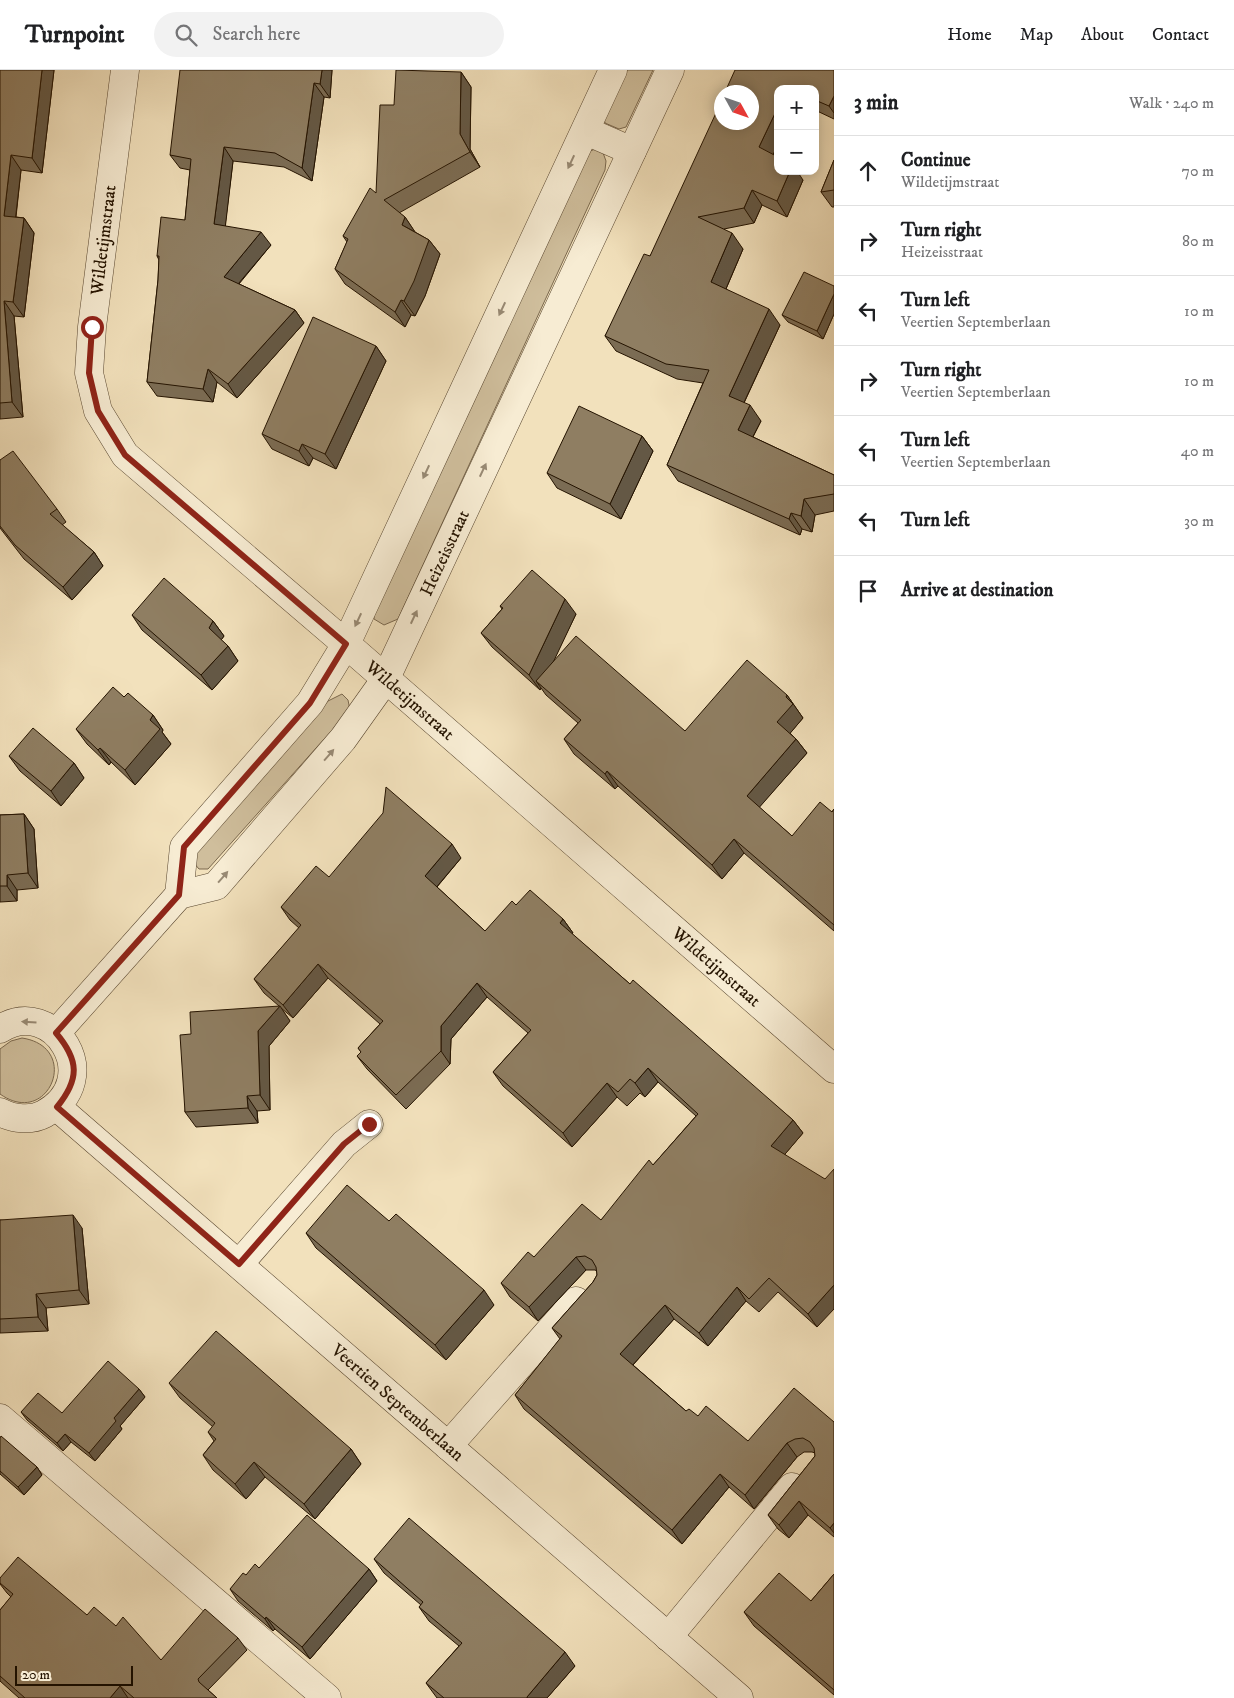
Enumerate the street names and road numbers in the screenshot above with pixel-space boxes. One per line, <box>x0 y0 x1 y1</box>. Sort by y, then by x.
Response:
street label: Wildetijmstraat <box>86 184 122 297</box>
street label: Heizeisstraat <box>416 507 475 600</box>
street label: Wildetijmstraat <box>360 655 459 746</box>
street label: Wildetijmstraat <box>666 922 765 1012</box>
street label: Veertien Septemberlaan <box>326 1339 468 1467</box>

